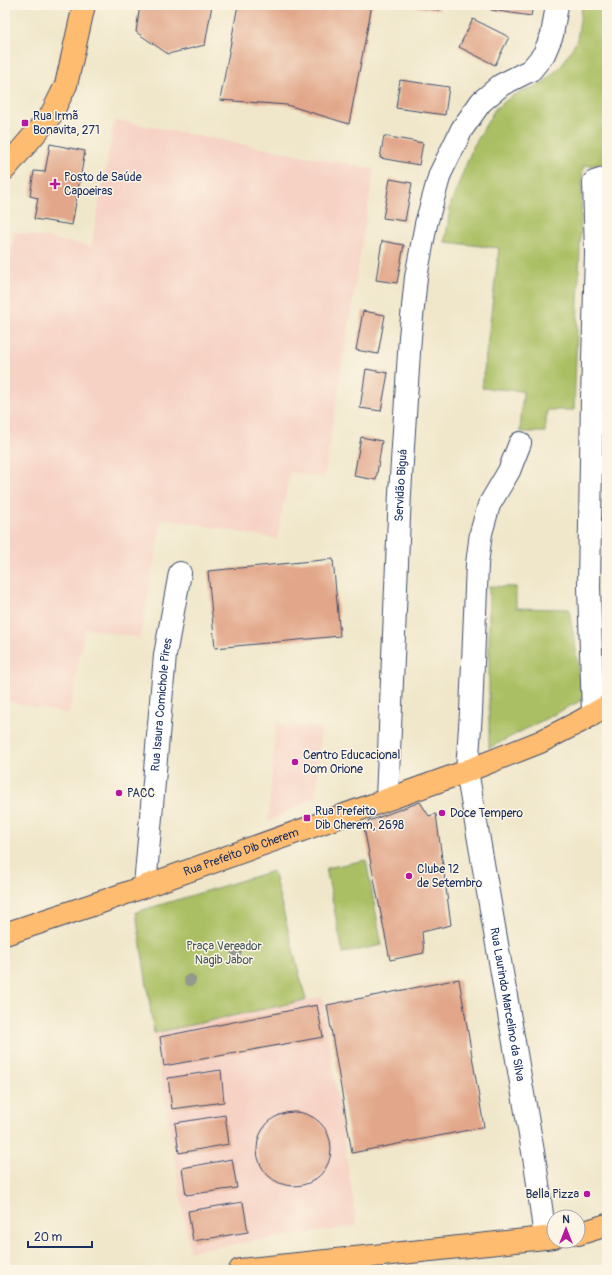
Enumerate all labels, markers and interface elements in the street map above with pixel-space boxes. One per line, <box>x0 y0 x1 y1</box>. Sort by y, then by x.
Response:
place label: Rua Irmã Bonavita, 271 <box>33 109 100 138</box>
marker: Rua Irmã Bonavita, 271 <box>20 118 30 128</box>
place label: Posto de Saúde Capoeiras <box>64 170 142 199</box>
marker: Posto de Saúde Capoeiras <box>49 178 61 190</box>
street label: Servidão Biguá <box>391 448 410 522</box>
street label: Rua Isaura Comichole Pires <box>147 636 176 772</box>
place label: Centro Educacional Dom Orione <box>303 748 400 777</box>
marker: Centro Educacional Dom Orione <box>290 757 300 767</box>
place label: PACC <box>127 786 155 801</box>
marker: PACC <box>114 788 124 798</box>
place label: Rua Prefeito Dib Cherem, 2698 <box>315 804 404 833</box>
place label: Doce Tempero <box>450 806 524 821</box>
marker: Doce Tempero <box>437 808 447 818</box>
marker: Rua Prefeito Dib Cherem, 2698 <box>302 813 312 823</box>
street label: Rua Prefeito Dib Cherem <box>181 824 301 879</box>
place label: Clube 12 de Setembro <box>417 862 483 891</box>
marker: Clube 12 de Setembro <box>404 871 414 881</box>
street label: Rua Laurindo Marcelino da Silva <box>487 926 528 1083</box>
park label: Praça Vereador Nagib Jabor <box>186 939 263 968</box>
place label: Bella Pizza <box>526 1187 579 1202</box>
marker: Bella Pizza <box>582 1189 592 1199</box>
north arrow <box>546 1209 586 1249</box>
text: N <box>562 1213 570 1226</box>
scale bar <box>28 1223 92 1249</box>
text: 20 m <box>34 1230 63 1245</box>

